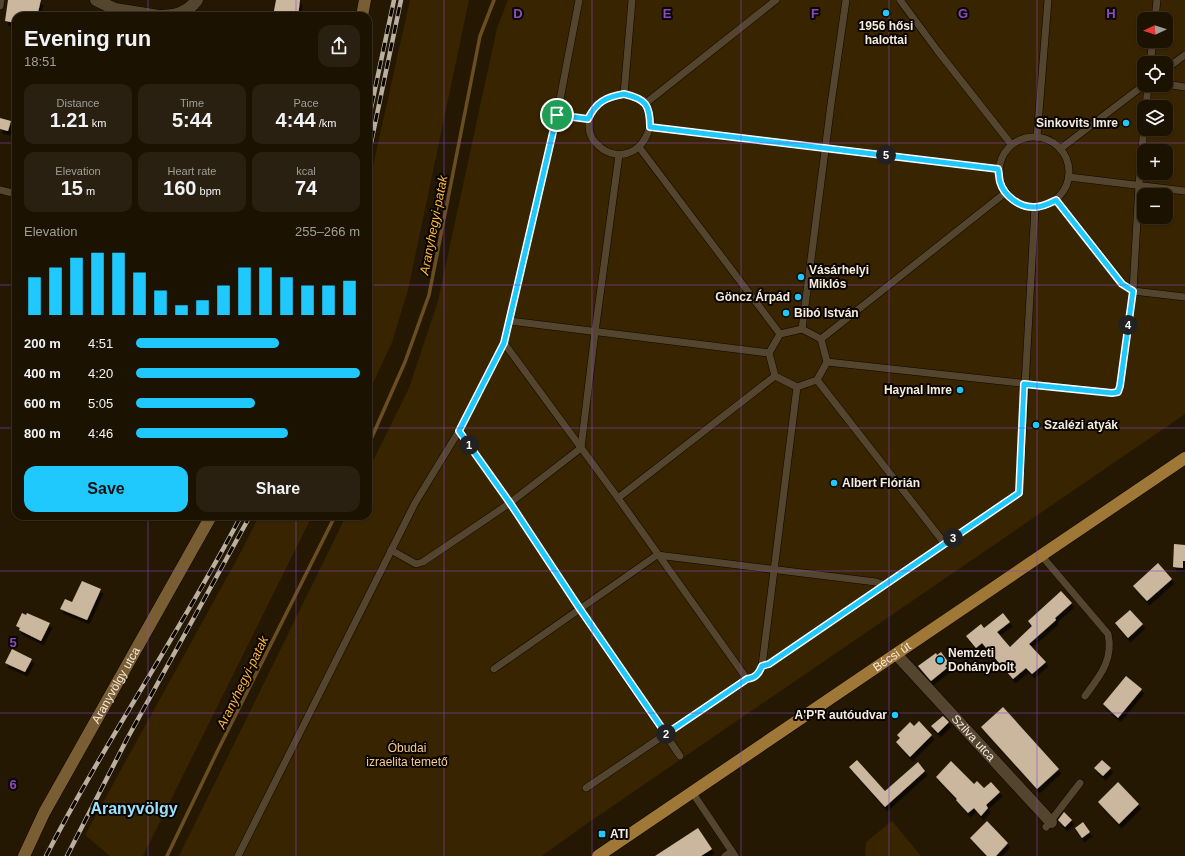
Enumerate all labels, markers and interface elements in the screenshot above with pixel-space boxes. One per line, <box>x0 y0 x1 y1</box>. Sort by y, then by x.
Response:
text: D <box>513 6 523 21</box>
text: E <box>663 6 672 21</box>
text: F <box>811 6 819 21</box>
text: G <box>958 6 968 21</box>
text: H <box>1106 6 1116 21</box>
marker: 1956 hősi halottai <box>881 8 891 18</box>
north arrow <box>1137 12 1173 48</box>
map controls <box>1137 12 1173 224</box>
place label: 1956 hősi halottai <box>859 19 913 47</box>
button: share <box>318 25 360 67</box>
text: Evening run <box>24 26 151 51</box>
text: 18:51 <box>24 54 57 69</box>
button: locate <box>1137 56 1173 92</box>
text: Distance <box>57 97 99 109</box>
text: Time <box>180 97 204 109</box>
text: Pace <box>293 97 319 109</box>
pin <box>540 98 574 132</box>
button: layers <box>1137 100 1173 136</box>
icon: arrive <box>546 104 568 126</box>
text: 1.21 <box>50 109 89 131</box>
text: 5:44 <box>172 109 212 131</box>
text: 4:44 <box>276 109 316 131</box>
place label: Sinkovits Imre <box>1036 116 1118 130</box>
text: km <box>89 117 106 129</box>
text: /km <box>316 117 336 129</box>
marker: Sinkovits Imre <box>1121 118 1131 128</box>
button: + <box>1137 144 1173 180</box>
pin: 5 <box>876 145 896 165</box>
text: 5 <box>883 149 889 161</box>
text: Elevation <box>55 165 101 177</box>
text: Heart rate <box>168 165 216 177</box>
text: kcal <box>296 165 316 177</box>
water label: Aranyhegyi-patak <box>416 173 451 277</box>
text: 15 <box>61 177 83 199</box>
text: 160 <box>163 177 196 199</box>
text: 74 <box>295 177 317 199</box>
text: m <box>83 185 95 197</box>
text: bpm <box>196 185 221 197</box>
button: − <box>1137 188 1173 224</box>
text: Elevation <box>24 224 77 239</box>
text: 255–266 m <box>295 224 360 239</box>
place label: Vásárhelyi Miklós <box>809 263 869 291</box>
marker: Vásárhelyi Miklós <box>796 272 806 282</box>
place label: Göncz Árpád <box>715 289 790 304</box>
marker: Göncz Árpád <box>793 292 803 302</box>
place label: Bibó István <box>794 306 859 320</box>
marker: Bibó István <box>781 308 791 318</box>
pin: 4 <box>1118 315 1138 335</box>
text: 4 <box>1125 319 1131 331</box>
text: 200 m <box>24 336 61 351</box>
text: 4:51 <box>88 336 113 351</box>
text: 400 m <box>24 366 61 381</box>
text: 4:20 <box>88 366 113 381</box>
place label: Haynal Imre <box>884 383 952 397</box>
marker: Haynal Imre <box>955 385 965 395</box>
text: 600 m <box>24 396 61 411</box>
text: 5:05 <box>88 396 113 411</box>
place label: Szalézi atyák <box>1044 418 1118 432</box>
marker: Szalézi atyák <box>1031 420 1041 430</box>
text: 800 m <box>24 426 61 441</box>
text: 4:46 <box>88 426 113 441</box>
pin: 1 <box>459 435 479 455</box>
text: 1 <box>466 439 472 451</box>
button: Save <box>24 466 188 512</box>
button: Share <box>196 466 360 512</box>
place label: Albert Flórián <box>842 476 920 490</box>
marker: Albert Flórián <box>829 478 839 488</box>
pin: 3 <box>943 528 963 548</box>
text: 3 <box>950 532 956 544</box>
water label: Aranyhegyi-patak <box>213 632 272 732</box>
text: 5 <box>9 635 17 650</box>
street label: Bécsi út <box>870 639 914 675</box>
street label: Aranyvölgy utca <box>89 644 143 726</box>
place label: Nemzeti Dohánybolt <box>948 646 1014 674</box>
marker: Nemzeti Dohánybolt <box>935 655 945 665</box>
place label: A'P'R autóudvar <box>795 708 887 722</box>
marker: A'P'R autóudvar <box>890 710 900 720</box>
street label: Szilva utca <box>948 712 998 764</box>
pin: 2 <box>656 724 676 744</box>
text: 2 <box>663 728 669 740</box>
park label: Óbudai izraelita temető <box>366 740 448 769</box>
text: 6 <box>9 777 17 792</box>
district label: Aranyvölgy <box>90 800 178 817</box>
place label: ATI <box>610 827 628 841</box>
marker: ATI <box>597 829 607 839</box>

